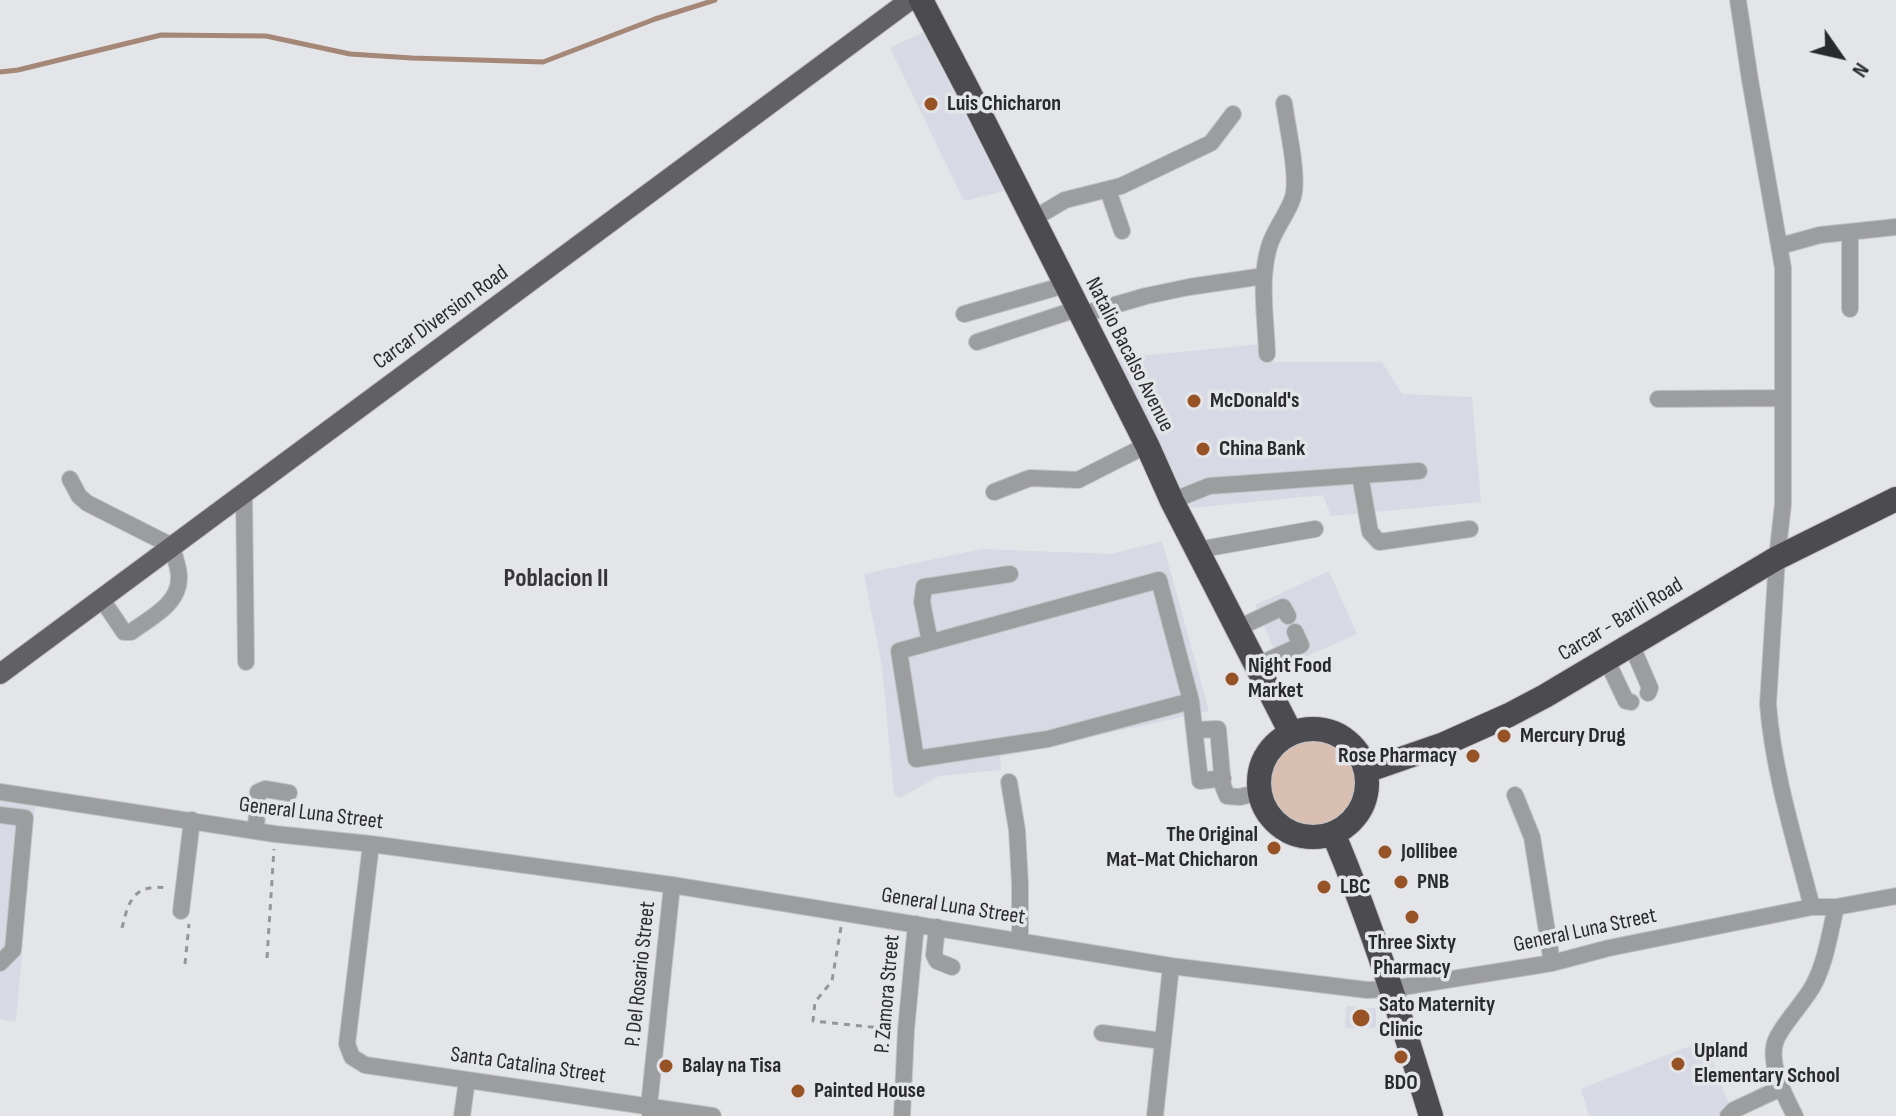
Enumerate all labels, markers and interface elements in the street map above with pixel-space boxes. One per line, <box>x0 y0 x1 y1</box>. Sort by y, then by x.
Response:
north arrow <box>1800 16 1880 96</box>
text: N <box>1846 57 1875 82</box>
place label: Luis Chicharon <box>947 91 1061 117</box>
marker: Luis Chicharon <box>922 95 940 113</box>
street label: Carcar Diversion Road <box>368 260 514 376</box>
street label: Natalio Bacalso Avenue <box>1079 273 1179 437</box>
place label: McDonald's <box>1210 388 1299 414</box>
marker: McDonald's <box>1185 392 1203 410</box>
place label: China Bank <box>1219 436 1305 462</box>
marker: China Bank <box>1194 440 1212 458</box>
district label: Poblacion II <box>503 563 609 595</box>
street label: Carcar - Barili Road <box>1554 572 1688 668</box>
place label: Night Food Market <box>1248 653 1332 704</box>
marker: Night Food Market <box>1223 670 1241 688</box>
place label: Mercury Drug <box>1520 723 1625 749</box>
marker: Mercury Drug <box>1495 727 1513 745</box>
place label: Rose Pharmacy <box>1338 743 1457 769</box>
marker: Rose Pharmacy <box>1464 747 1482 765</box>
street label: General Luna Street <box>237 792 385 836</box>
place label: The Original Mat-Mat Chicharon <box>1106 822 1258 874</box>
marker: The Original Mat-Mat Chicharon <box>1265 839 1283 857</box>
place label: Jollibee <box>1401 839 1458 865</box>
marker: Jollibee <box>1376 843 1394 861</box>
place label: PNB <box>1417 869 1449 895</box>
marker: PNB <box>1392 873 1410 891</box>
place label: LBC <box>1340 874 1370 900</box>
marker: LBC <box>1315 878 1333 896</box>
street label: General Luna Street <box>879 883 1027 931</box>
street label: P. Del Rosario Street <box>620 900 662 1048</box>
street label: General Luna Street <box>1511 903 1659 959</box>
marker: Three Sixty Pharmacy <box>1403 908 1421 926</box>
place label: Three Sixty Pharmacy <box>1368 930 1456 982</box>
street label: P. Zamora Street <box>870 934 906 1054</box>
place label: Sato Maternity Clinic <box>1379 992 1495 1044</box>
marker: Sato Maternity Clinic <box>1350 1007 1372 1029</box>
place label: Upland Elementary School <box>1694 1038 1840 1090</box>
street label: Santa Catalina Street <box>449 1042 607 1090</box>
marker: BDO <box>1392 1048 1410 1066</box>
place label: Balay na Tisa <box>682 1053 781 1079</box>
marker: Upland Elementary School <box>1669 1055 1687 1073</box>
marker: Balay na Tisa <box>657 1057 675 1075</box>
place label: BDO <box>1384 1070 1418 1096</box>
place label: Painted House <box>814 1078 925 1104</box>
marker: Painted House <box>789 1082 807 1100</box>

